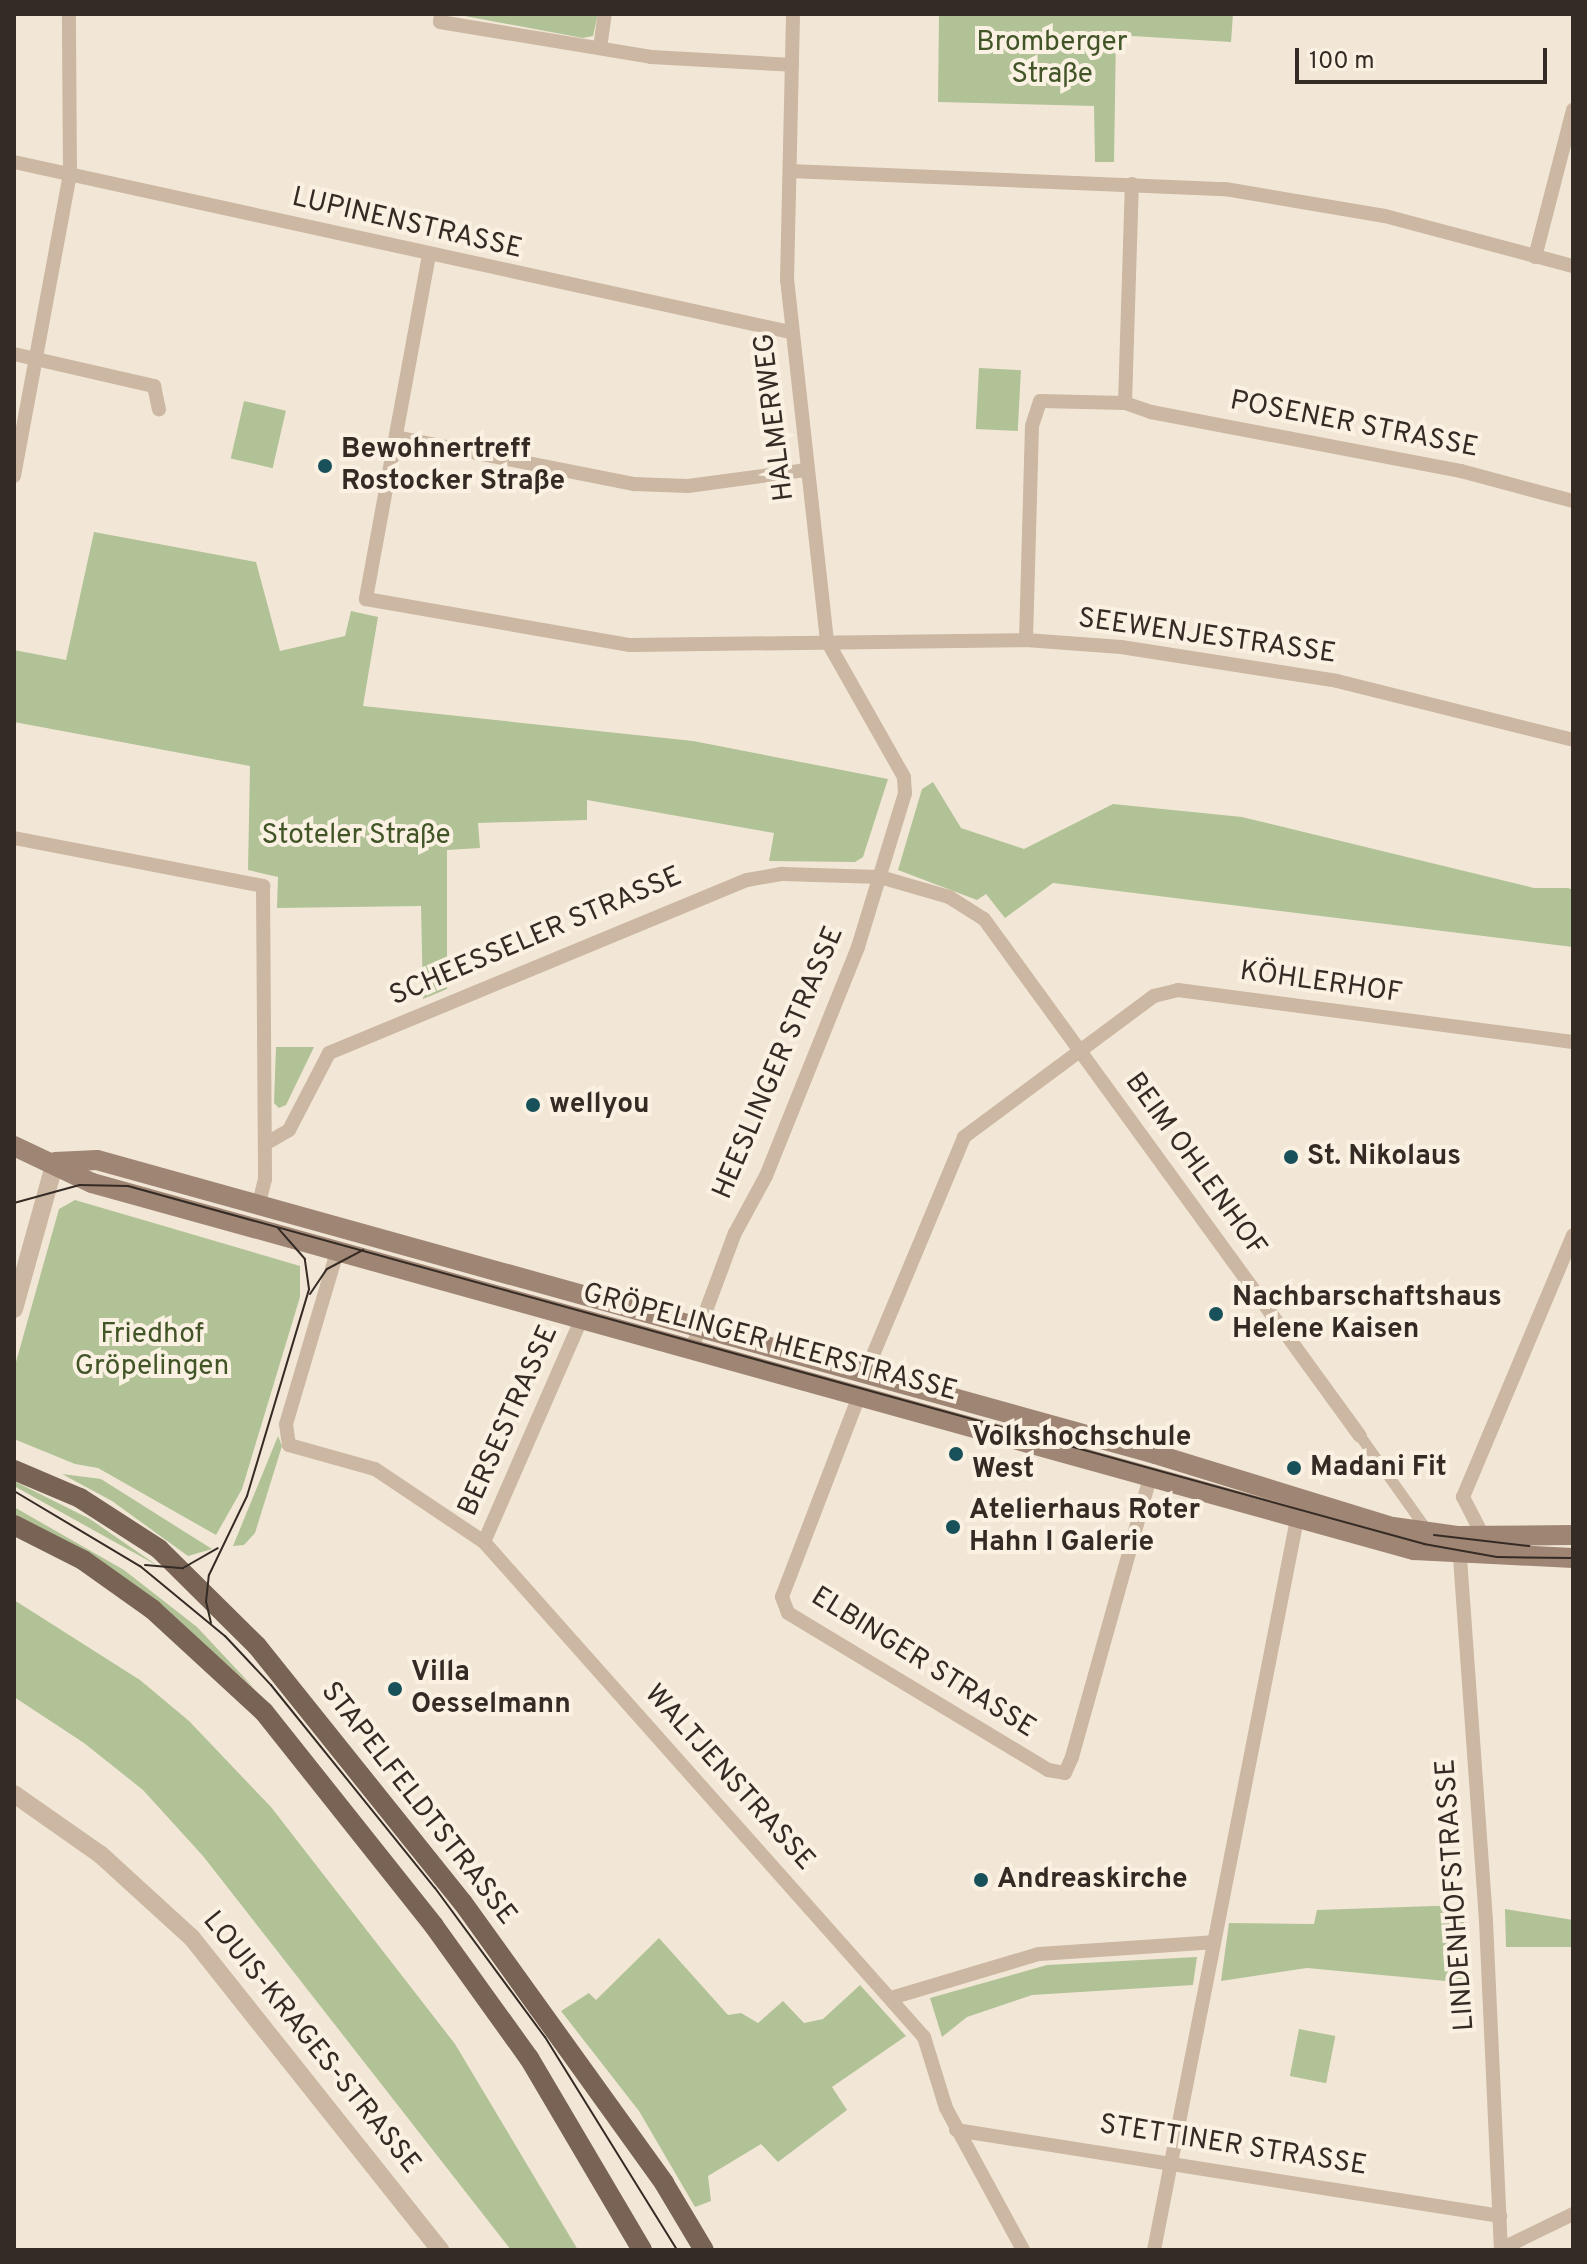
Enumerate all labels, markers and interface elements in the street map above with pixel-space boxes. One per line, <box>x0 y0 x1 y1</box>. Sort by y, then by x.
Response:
park label: Bromberger Straße <box>976 26 1128 92</box>
scale bar <box>1299 32 1551 82</box>
text: 100 m <box>1309 47 1375 77</box>
street label: LUPINENSTRASSE <box>289 181 525 267</box>
street label: HALMERWEG <box>748 331 802 503</box>
street label: POSENER STRASSE <box>1227 384 1481 466</box>
place label: Bewohnertreff Rostocker Straße <box>341 433 565 499</box>
marker: Bewohnertreff Rostocker Straße <box>316 457 334 475</box>
street label: SEEWENJESTRASSE <box>1076 602 1338 672</box>
park label: Stoteler Straße <box>261 819 451 853</box>
street label: SCHEESSELER STRASSE <box>385 860 687 1014</box>
street label: HEESLINGER STRASSE <box>706 922 852 1204</box>
street label: KÖHLERHOF <box>1238 955 1404 1011</box>
street label: BEIM OHLENHOF <box>1117 1067 1273 1263</box>
place label: wellyou <box>549 1088 650 1122</box>
marker: wellyou <box>524 1096 542 1114</box>
place label: St. Nikolaus <box>1307 1140 1461 1174</box>
marker: St. Nikolaus <box>1282 1148 1300 1166</box>
street label: GRÖPELINGER HEERSTRASSE <box>579 1277 961 1409</box>
place label: Nachbarschaftshaus Helene Kaisen <box>1232 1281 1502 1347</box>
marker: Nachbarschaftshaus Helene Kaisen <box>1207 1305 1225 1323</box>
park label: Friedhof Gröpelingen <box>75 1318 229 1384</box>
street label: BERSESTRASSE <box>452 1320 566 1522</box>
place label: Volkshochschule West <box>972 1421 1191 1487</box>
marker: Volkshochschule West <box>947 1445 965 1463</box>
place label: Madani Fit <box>1310 1451 1447 1485</box>
marker: Madani Fit <box>1285 1459 1303 1477</box>
place label: Atelierhaus Roter Hahn I Galerie <box>969 1494 1200 1560</box>
marker: Atelierhaus Roter Hahn I Galerie <box>944 1518 962 1536</box>
street label: ELBINGER STRASSE <box>805 1580 1041 1746</box>
place label: Villa Oesselmann <box>411 1656 571 1722</box>
street label: STAPELFELDTSTRASSE <box>313 1676 523 1932</box>
street label: WALTJENSTRASSE <box>637 1678 821 1878</box>
marker: Villa Oesselmann <box>386 1680 404 1698</box>
street label: LINDENHOFSTRASSE <box>1430 1758 1482 2032</box>
place label: Andreaskirche <box>997 1863 1188 1897</box>
marker: Andreaskirche <box>972 1871 990 1889</box>
street label: LOUIS-KRAGES-STRASSE <box>195 1905 427 2181</box>
street label: STETTINER STRASSE <box>1097 2108 1369 2184</box>

